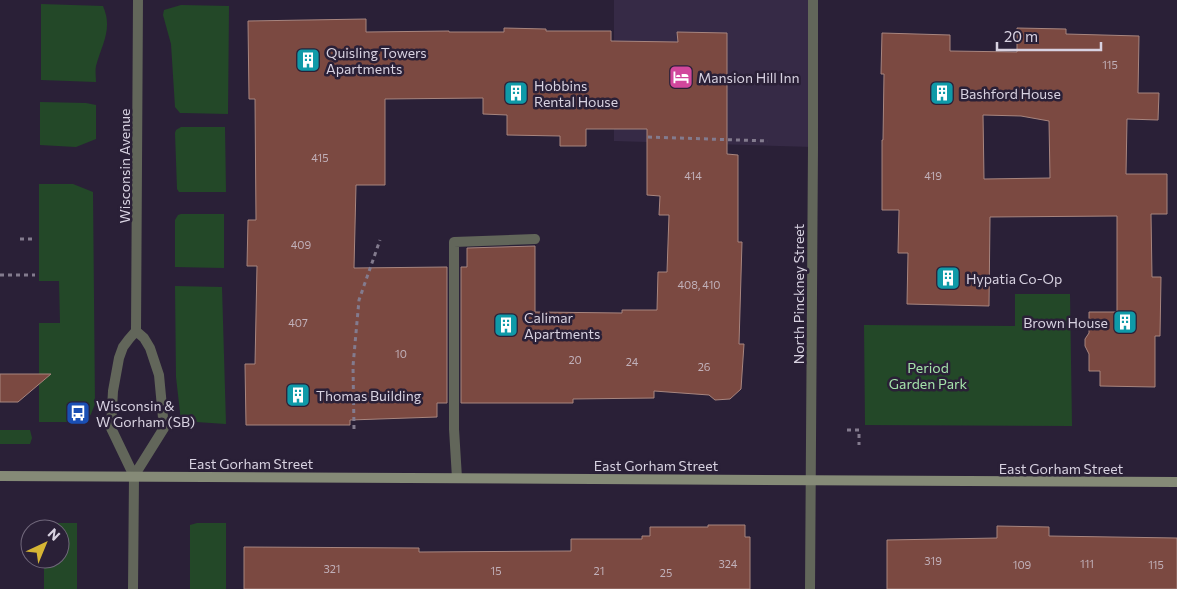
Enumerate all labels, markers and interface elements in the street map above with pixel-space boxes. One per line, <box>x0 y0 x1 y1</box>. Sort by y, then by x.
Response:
scale bar <box>997 20 1101 52</box>
text: 20 m <box>1004 27 1038 45</box>
place label: Quisling Towers Apartments <box>326 44 427 77</box>
building icon: Quisling Towers Apartments <box>295 47 321 73</box>
house number: 115 <box>1102 58 1118 71</box>
hotel icon: Mansion Hill Inn <box>668 64 694 90</box>
place label: Mansion Hill Inn <box>698 69 800 86</box>
place label: Hobbins Rental House <box>534 77 618 110</box>
building icon: Hobbins Rental House <box>503 80 529 106</box>
building icon: Bashford House <box>929 80 955 106</box>
place label: Bashford House <box>960 85 1061 102</box>
street label: Wisconsin Avenue <box>116 109 133 223</box>
house number: 415 <box>311 151 329 164</box>
house number: 414 <box>684 169 702 182</box>
house number: 419 <box>924 169 942 182</box>
street label: North Pinckney Street <box>790 223 807 364</box>
house number: 409 <box>291 238 312 251</box>
building icon: Hypatia Co-Op <box>935 265 961 291</box>
place label: Hypatia Co-Op <box>966 270 1062 287</box>
house number: 408, 410 <box>677 278 721 291</box>
place label: Calimar Apartments <box>524 309 600 342</box>
building icon: Brown House <box>1112 309 1138 335</box>
building icon: Calimar Apartments <box>493 312 519 338</box>
place label: Brown House <box>1023 314 1108 331</box>
house number: 407 <box>288 316 308 329</box>
house number: 10 <box>395 347 407 360</box>
house number: 20 <box>568 353 582 366</box>
house number: 24 <box>626 355 639 368</box>
park label: Period Garden Park <box>889 359 968 392</box>
house number: 26 <box>698 360 711 373</box>
building icon: Thomas Building <box>285 382 311 408</box>
place label: Thomas Building <box>316 387 422 404</box>
place label: Wisconsin & W Gorham (SB) <box>96 397 195 430</box>
bus stop icon: Wisconsin & W Gorham (SB) <box>65 400 91 426</box>
street label: East Gorham Street <box>189 455 313 472</box>
street label: East Gorham Street <box>594 457 718 474</box>
street label: East Gorham Street <box>999 460 1123 477</box>
north arrow <box>20 519 70 569</box>
text: N <box>45 525 64 544</box>
house number: 319 <box>924 554 942 567</box>
house number: 324 <box>719 557 738 570</box>
house number: 111 <box>1080 557 1094 570</box>
house number: 109 <box>1013 558 1032 571</box>
house number: 115 <box>1148 558 1164 571</box>
house number: 321 <box>323 562 341 575</box>
house number: 15 <box>490 564 502 577</box>
house number: 21 <box>594 564 604 577</box>
house number: 25 <box>660 566 672 579</box>

